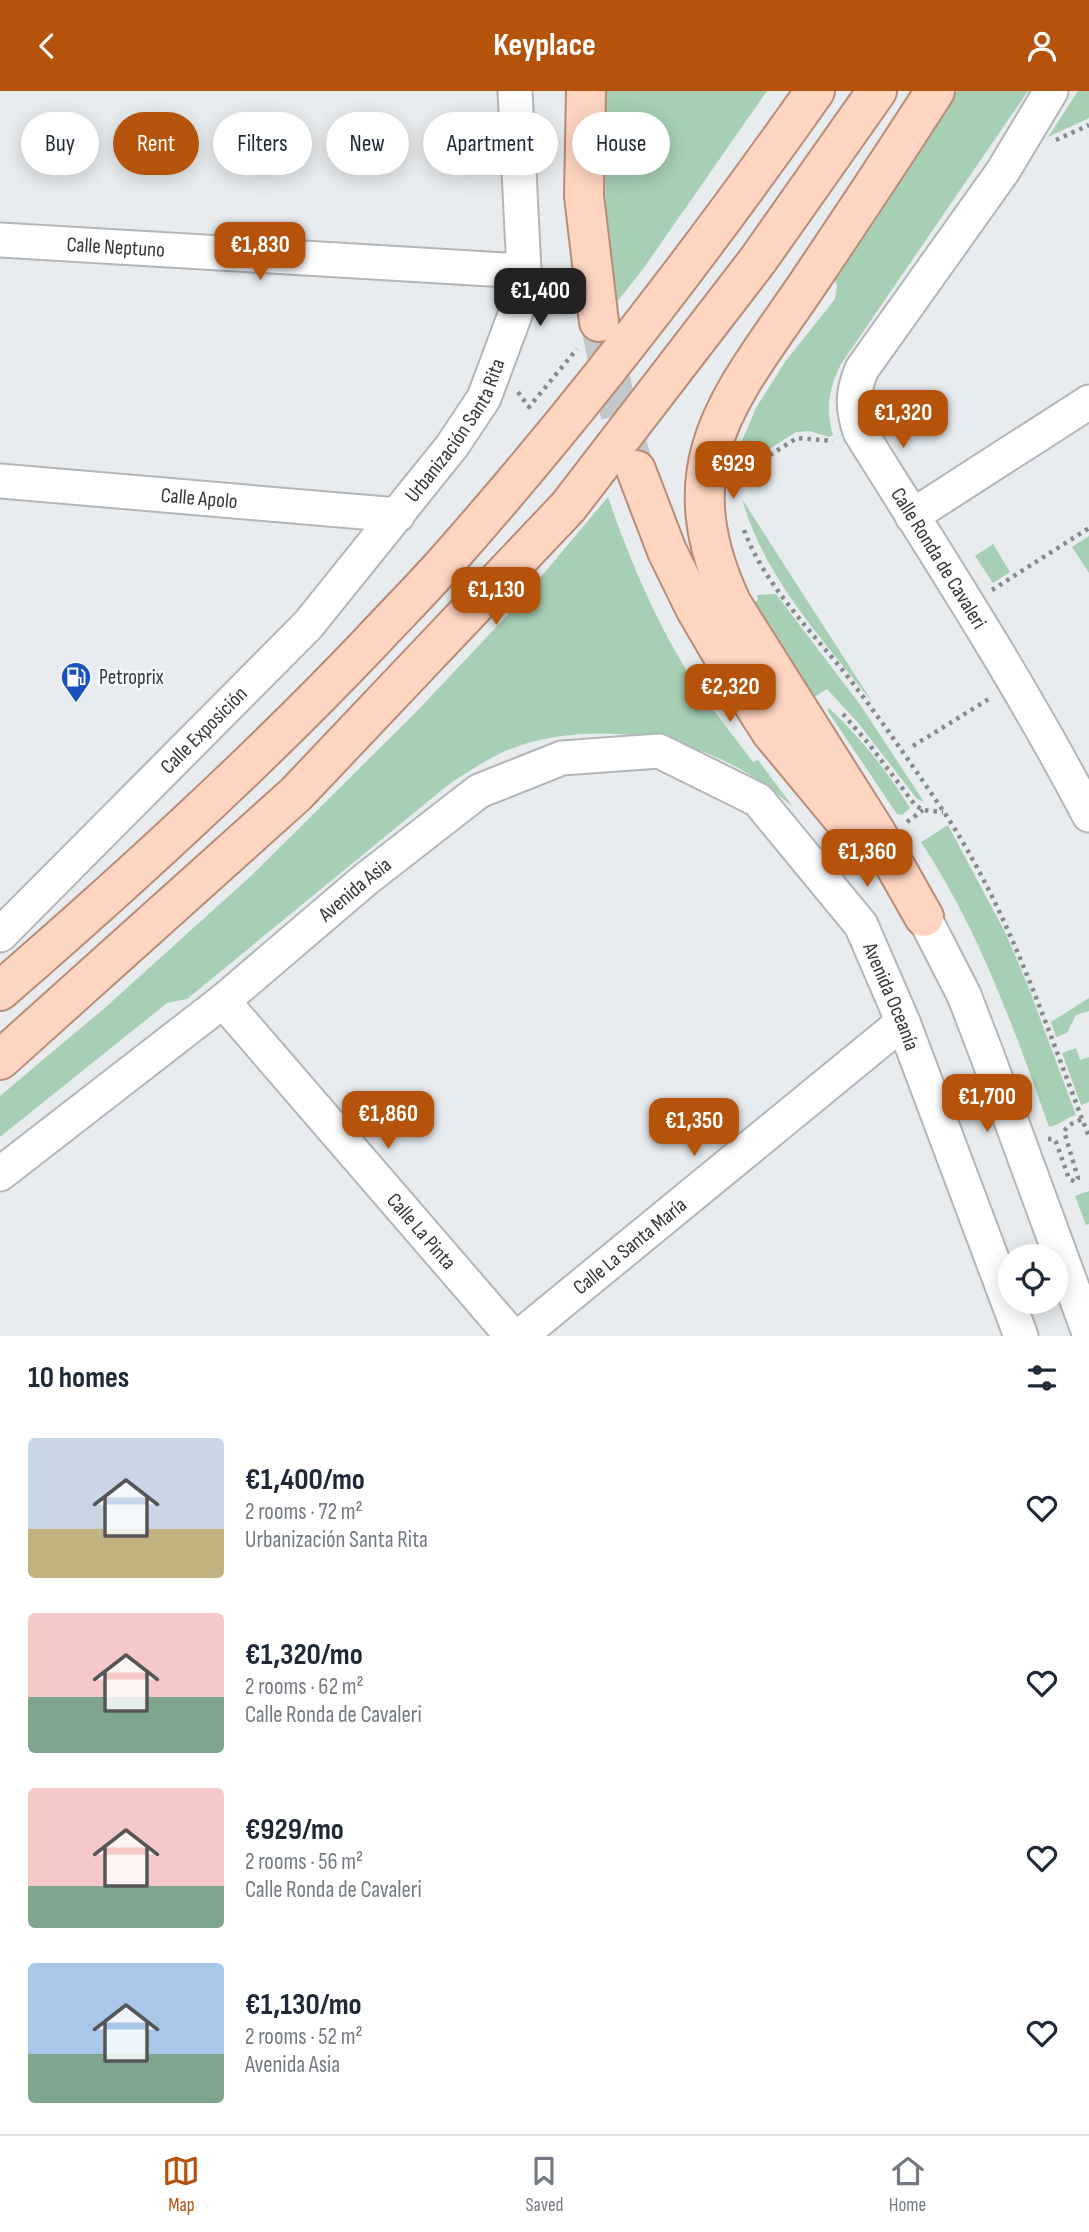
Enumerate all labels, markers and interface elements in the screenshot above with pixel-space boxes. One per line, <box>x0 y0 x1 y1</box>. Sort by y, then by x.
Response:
text: Keyplace <box>493 26 596 65</box>
icon: back <box>28 27 66 65</box>
icon: person <box>1023 27 1061 65</box>
chip: Buy <box>21 112 99 175</box>
chip: Rent <box>113 112 199 175</box>
chip: Filters <box>213 112 312 175</box>
chip: New <box>326 112 409 175</box>
chip: Apartment <box>423 112 558 175</box>
chip: House <box>572 112 670 175</box>
pin: €1,830 <box>203 223 317 282</box>
street label: Calle Neptuno <box>66 231 166 262</box>
text: €1,830 <box>230 231 290 259</box>
pin: €1,400 <box>483 268 597 328</box>
text: €1,400 <box>510 277 570 305</box>
street label: Urbanización Santa Rita <box>399 355 510 507</box>
pin: €1,320 <box>846 391 960 450</box>
text: €1,320 <box>874 399 932 427</box>
pin: €929 <box>692 441 774 501</box>
text: €929 <box>711 450 755 478</box>
street label: Calle Apolo <box>160 482 239 514</box>
street label: Calle Ronda de Cavaleri <box>886 483 992 633</box>
pin: €1,130 <box>439 567 553 627</box>
text: €1,130 <box>467 576 525 604</box>
fuel station icon: Petroprix <box>59 660 93 704</box>
place label: Petroprix <box>99 665 164 690</box>
pin: €2,320 <box>673 665 787 724</box>
text: €2,320 <box>701 673 759 701</box>
street label: Calle Exposición <box>155 681 252 779</box>
pin: €1,360 <box>810 829 924 889</box>
text: €1,360 <box>838 838 896 866</box>
street label: Avenida Asia <box>313 852 396 927</box>
street label: Avenida Oceanía <box>857 938 925 1054</box>
pin: €1,700 <box>930 1075 1044 1134</box>
text: €1,700 <box>958 1083 1016 1111</box>
pin: €1,860 <box>331 1091 445 1151</box>
pin: €1,350 <box>637 1098 751 1158</box>
text: €1,860 <box>358 1100 418 1128</box>
text: €1,350 <box>665 1107 723 1135</box>
street label: Calle La Pinta <box>382 1188 461 1275</box>
street label: Calle La Santa María <box>568 1192 692 1300</box>
map controls <box>998 1244 1068 1314</box>
button: locate <box>998 1244 1068 1314</box>
icon: filters <box>1023 1359 1061 1397</box>
text: 10 homes <box>28 1360 129 1396</box>
text: €1,400/mo <box>245 1462 365 1498</box>
icon: home <box>84 1466 168 1550</box>
icon: heart <box>1023 1489 1061 1527</box>
text: 2 rooms · 72 m² <box>245 1498 363 1526</box>
text: Urbanización Santa Rita <box>245 1526 428 1554</box>
text: €1,320/mo <box>245 1637 363 1673</box>
icon: home <box>84 1641 168 1725</box>
icon: heart <box>1023 1664 1061 1702</box>
text: 2 rooms · 62 m² <box>245 1673 364 1701</box>
text: Calle Ronda de Cavaleri <box>245 1701 422 1729</box>
text: €929/mo <box>245 1812 344 1848</box>
icon: home <box>84 1816 168 1900</box>
icon: heart <box>1023 1839 1061 1877</box>
text: 2 rooms · 56 m² <box>245 1848 363 1876</box>
text: Calle Ronda de Cavaleri <box>245 1876 422 1904</box>
text: €1,130/mo <box>245 1987 362 2023</box>
icon: home <box>84 1991 168 2075</box>
icon: heart <box>1023 2014 1061 2052</box>
text: 2 rooms · 52 m² <box>245 2023 363 2051</box>
text: Avenida Asia <box>245 2051 340 2079</box>
tab: Map <box>162 2152 200 2217</box>
tab: Saved <box>525 2152 564 2217</box>
tab: Home <box>889 2152 927 2217</box>

